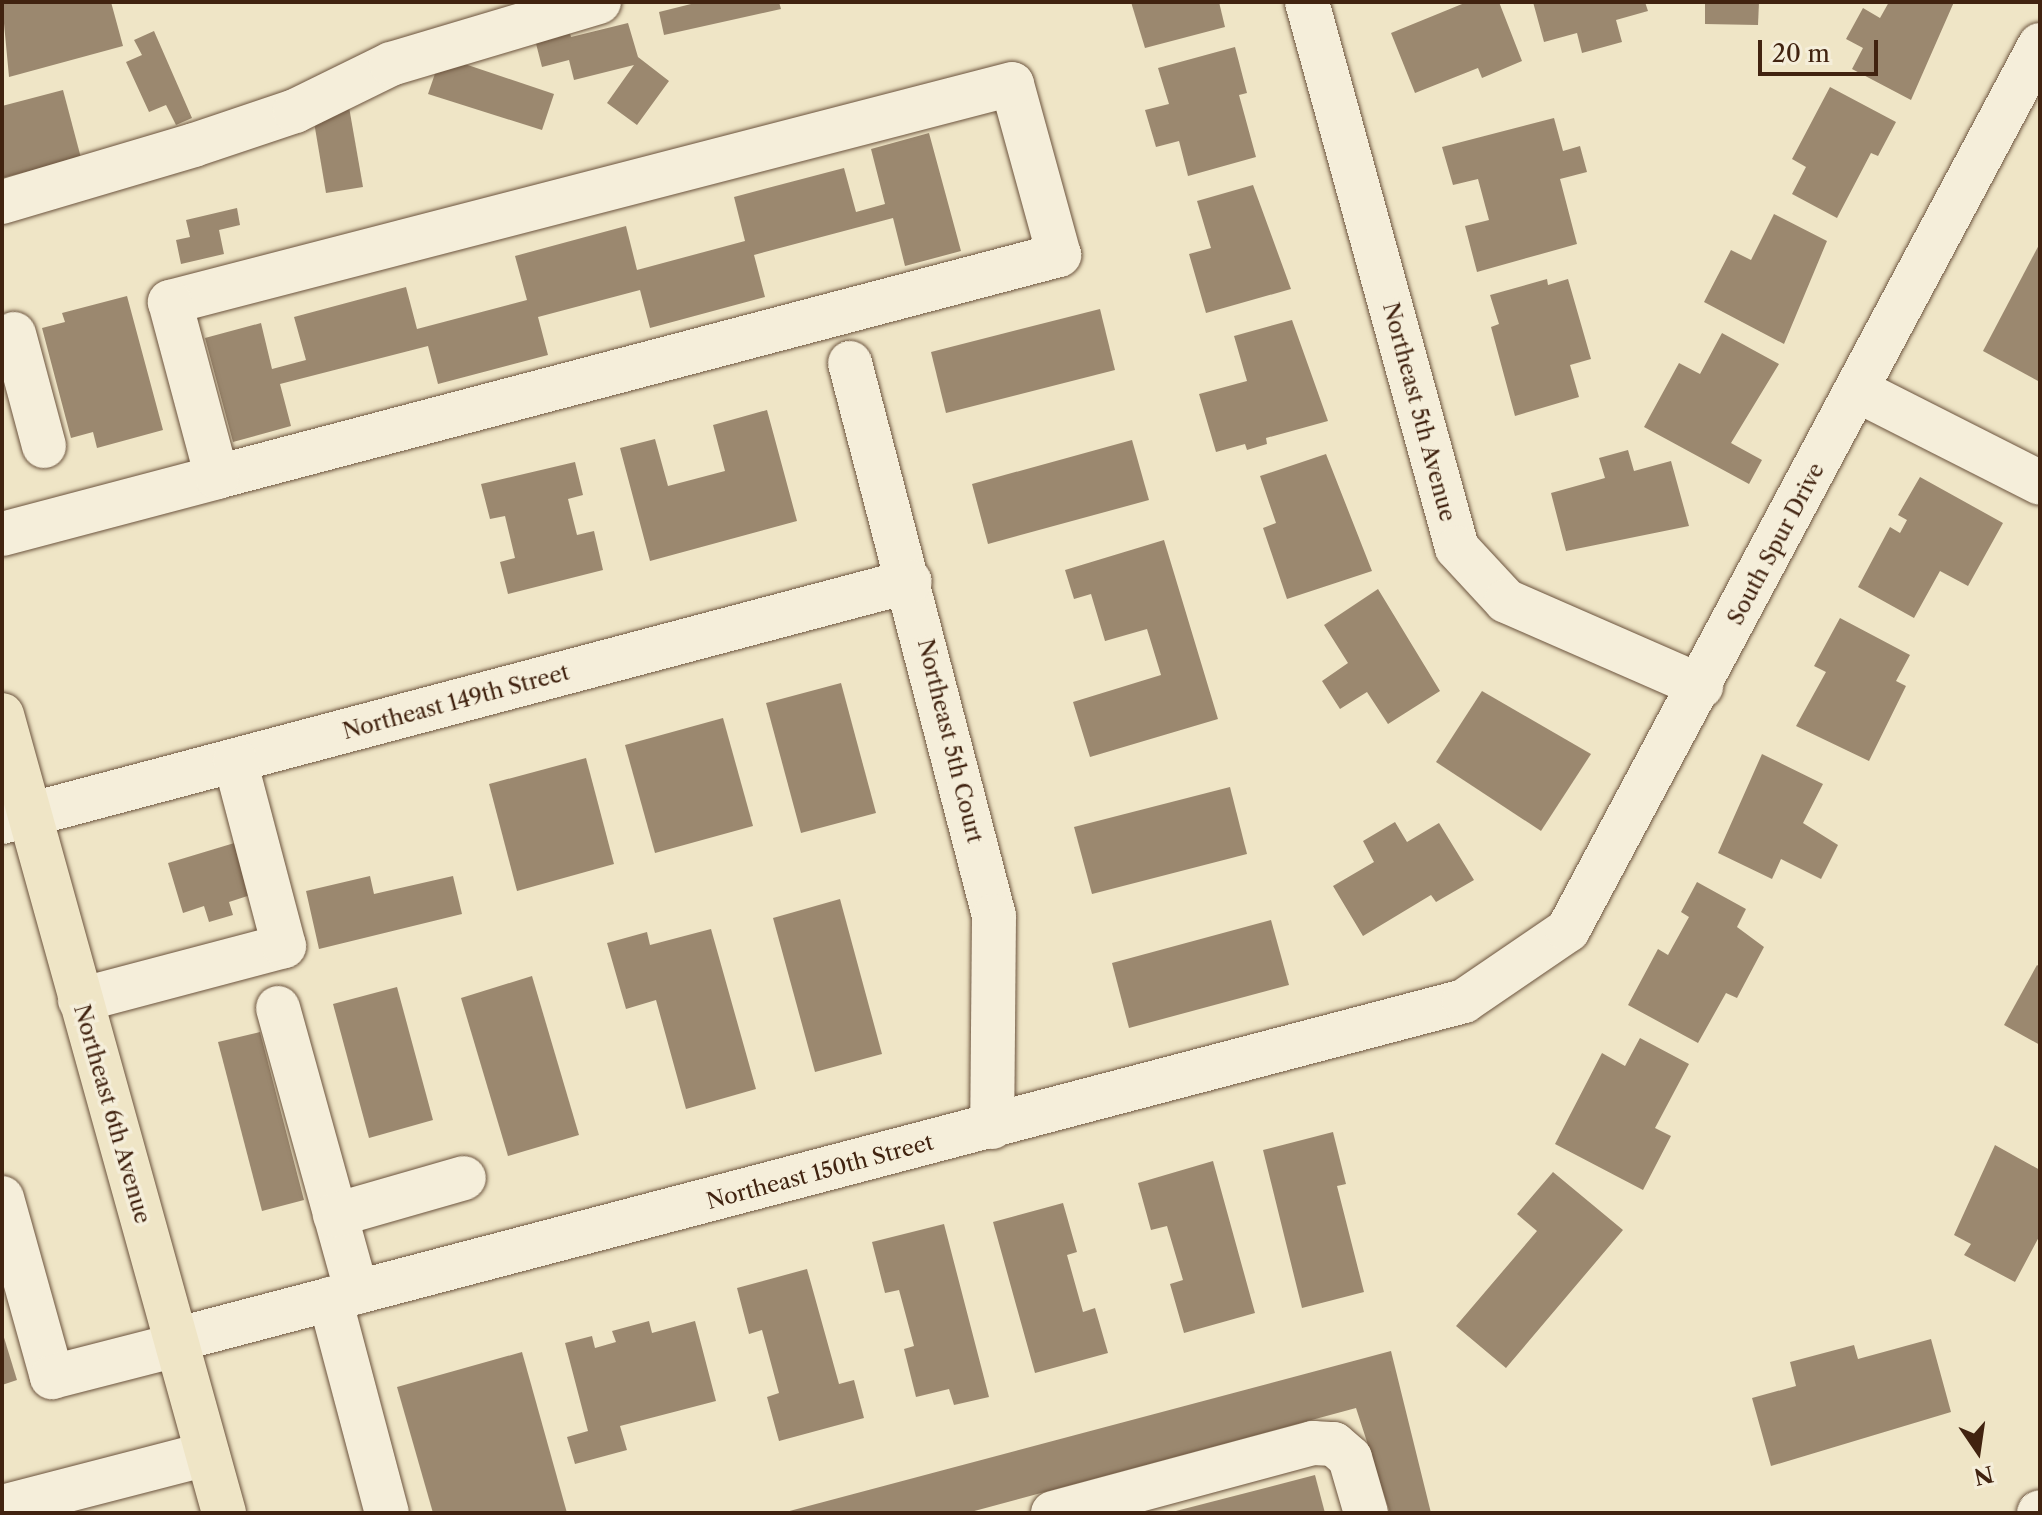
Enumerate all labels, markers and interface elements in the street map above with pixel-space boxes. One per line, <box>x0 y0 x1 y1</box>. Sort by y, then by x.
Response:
scale bar <box>1762 24 1882 74</box>
text: 20 m <box>1772 39 1830 68</box>
street label: Northeast 5th Avenue <box>1377 299 1461 525</box>
street label: South Spur Drive <box>1722 458 1830 630</box>
street label: Northeast 5th Court <box>912 636 988 846</box>
street label: Northeast 149th Street <box>340 659 572 745</box>
street label: Northeast 6th Avenue <box>68 1001 156 1227</box>
street label: Northeast 150th Street <box>704 1129 936 1215</box>
north arrow <box>1938 1411 2018 1491</box>
text: N <box>1971 1460 1996 1490</box>

